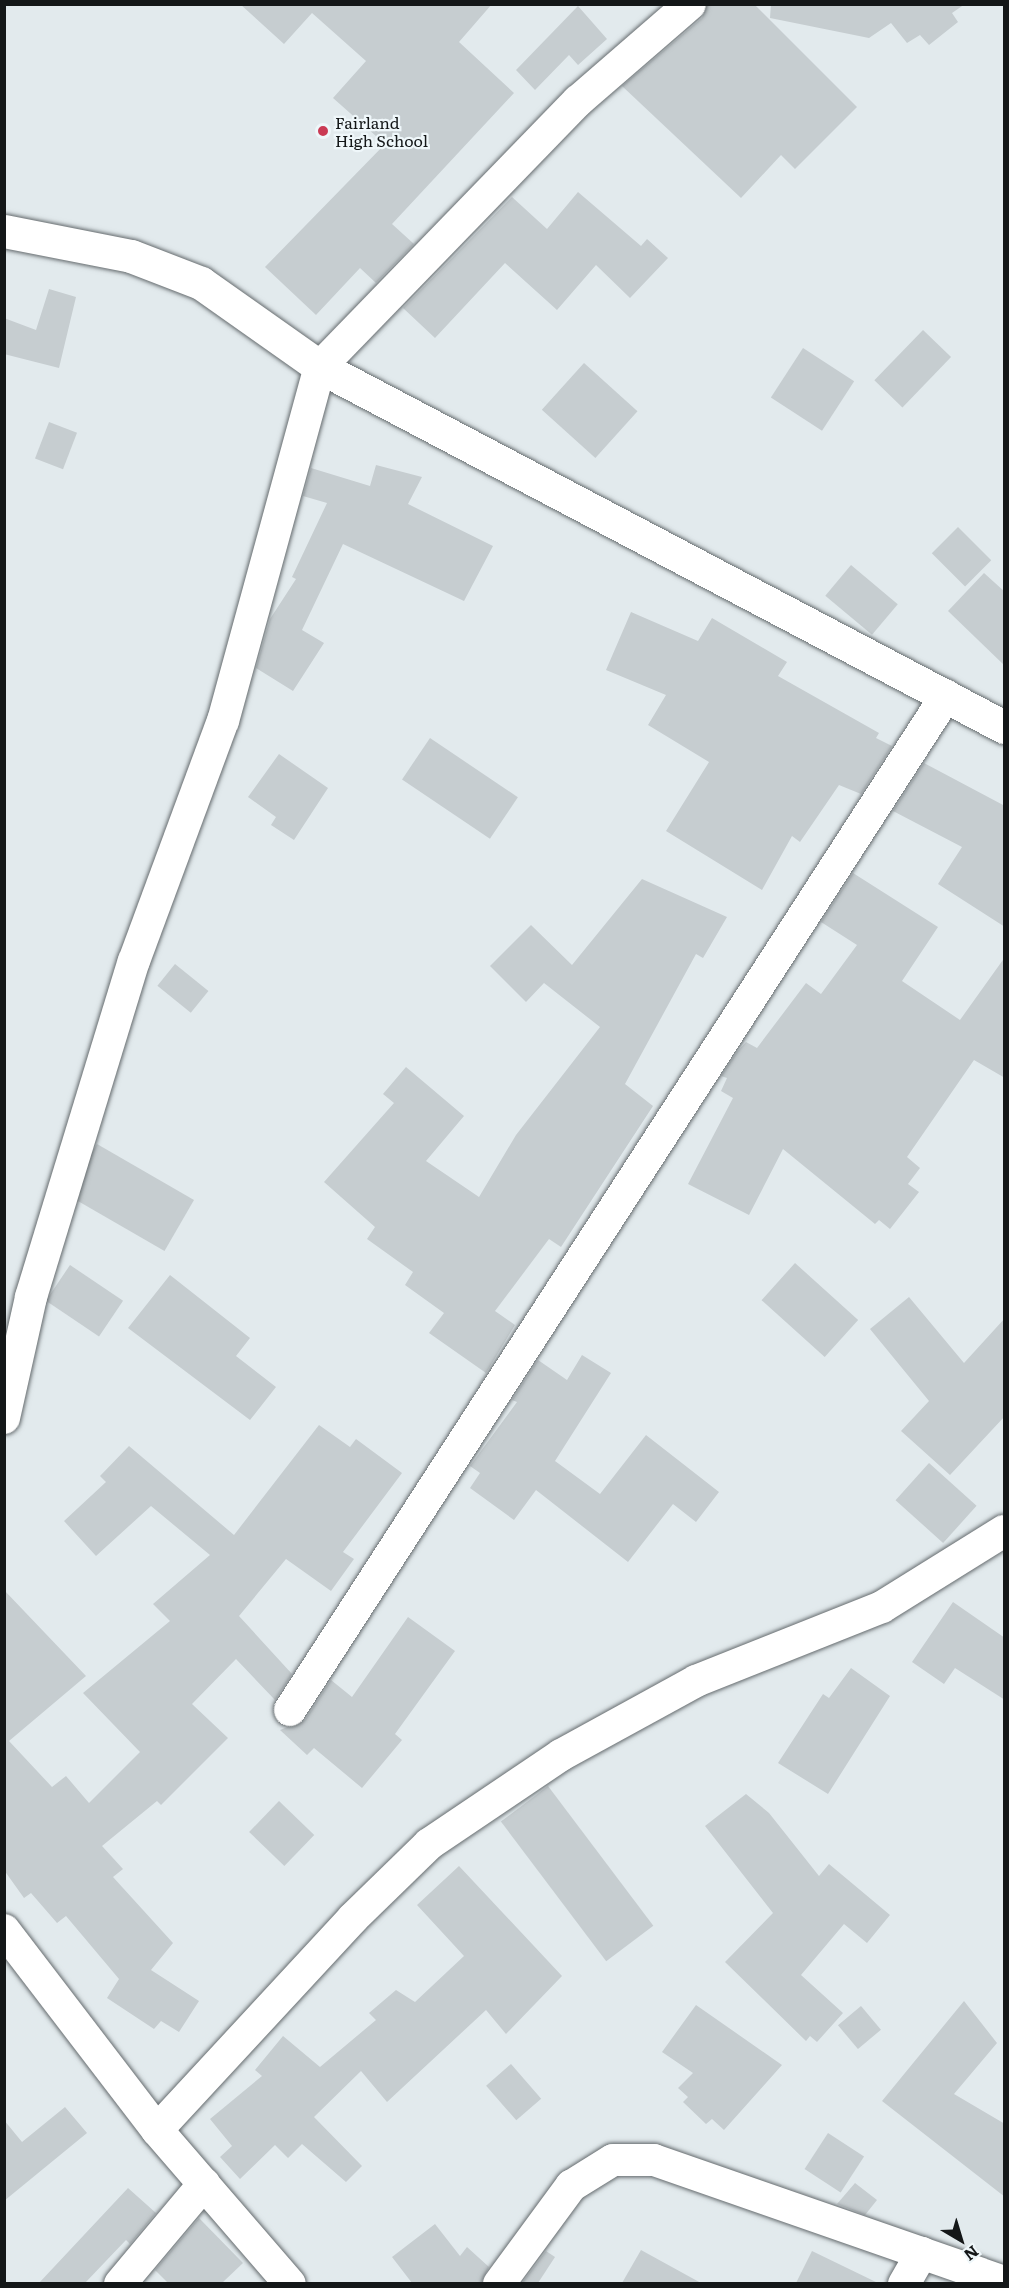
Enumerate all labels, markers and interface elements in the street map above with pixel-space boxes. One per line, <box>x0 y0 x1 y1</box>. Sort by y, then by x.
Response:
place label: Fairland High School <box>335 112 428 150</box>
marker: Fairland High School <box>316 124 330 138</box>
north arrow <box>931 2210 991 2270</box>
text: N <box>959 2241 985 2268</box>

